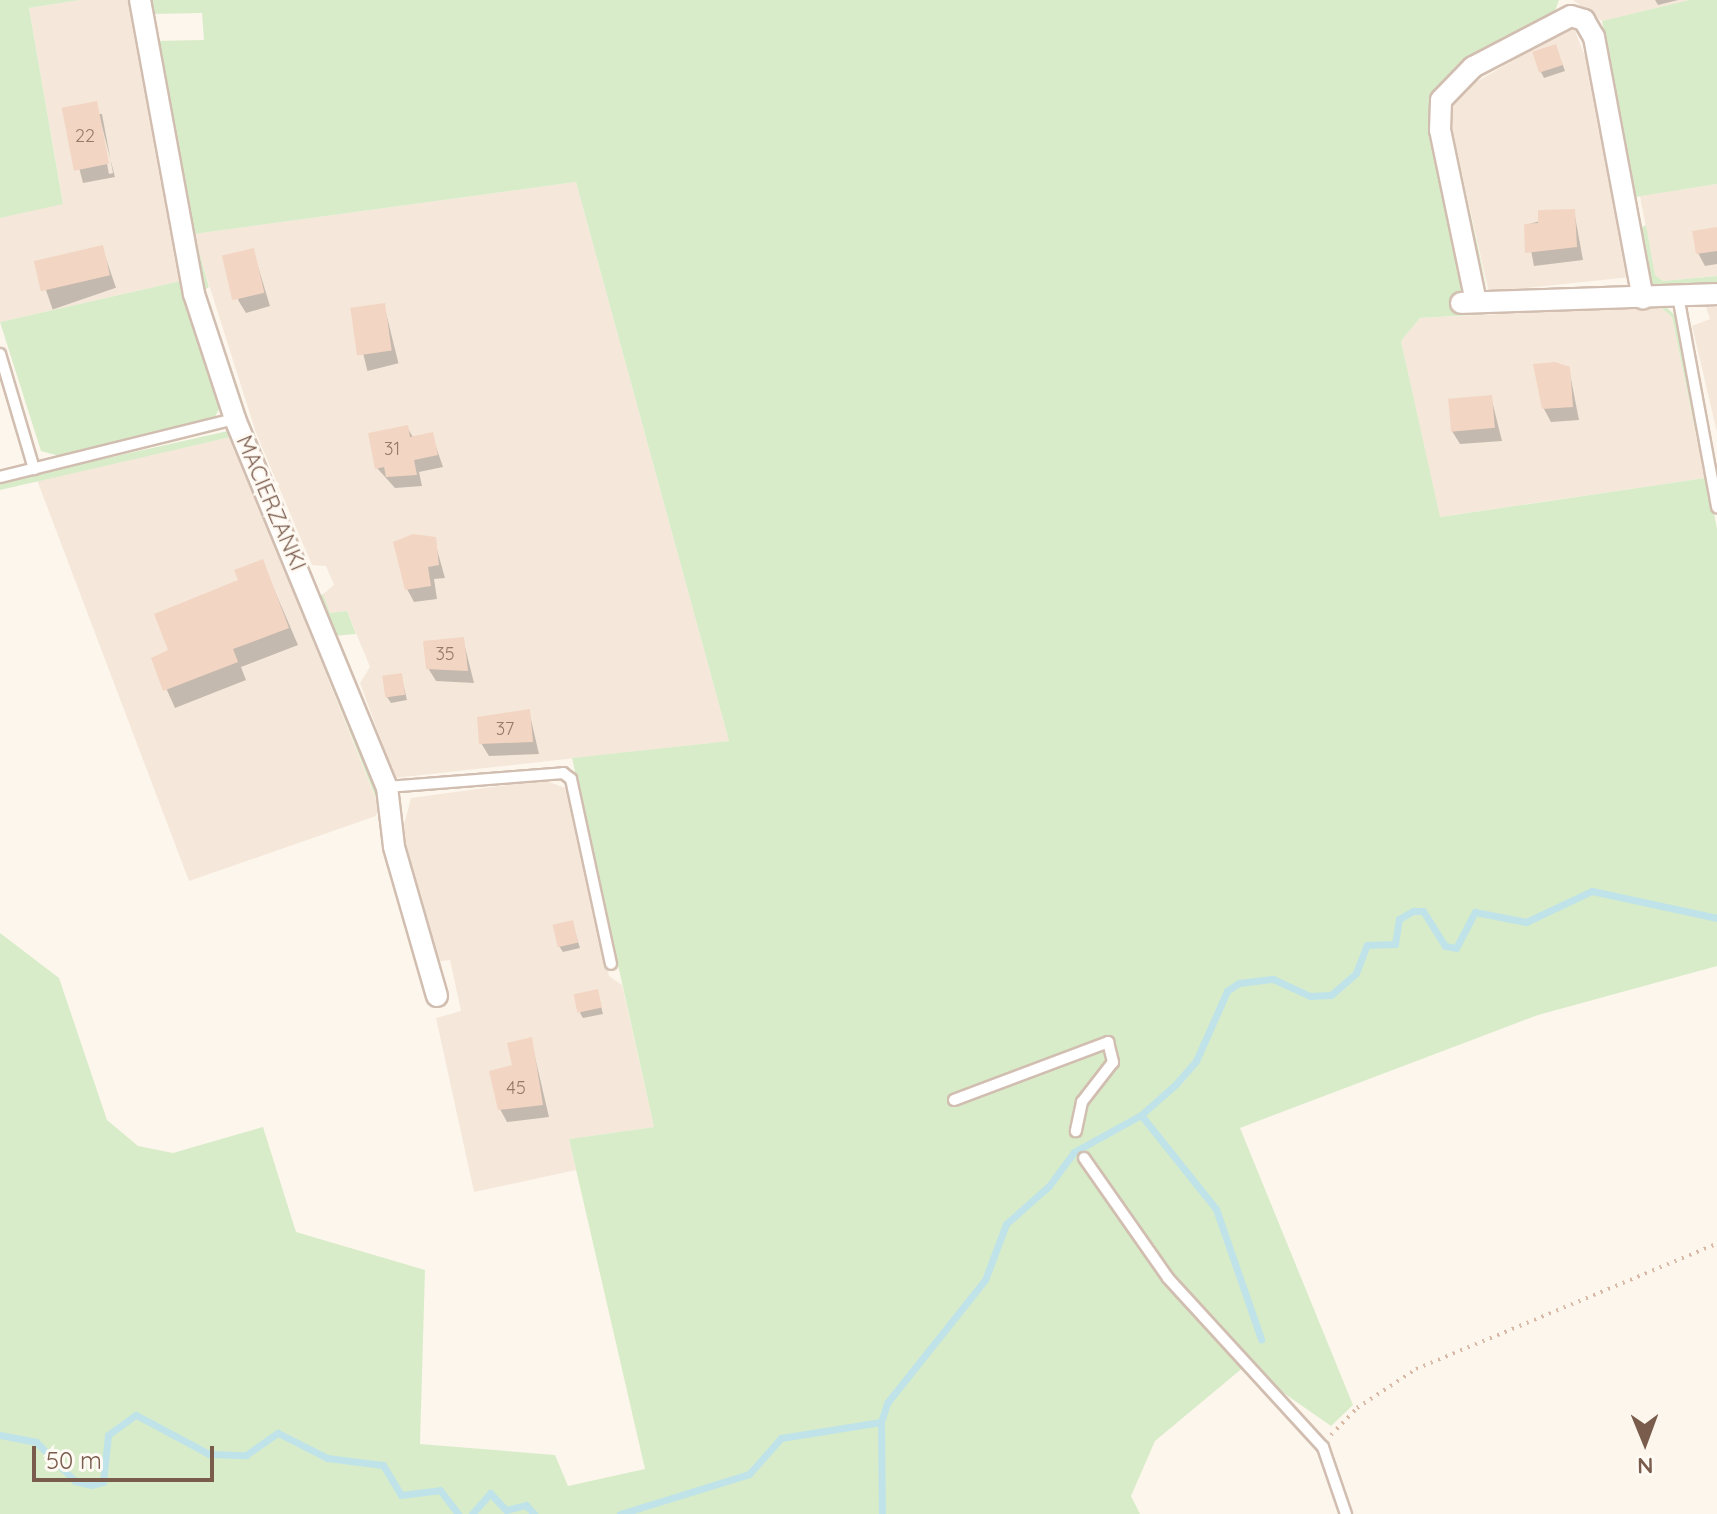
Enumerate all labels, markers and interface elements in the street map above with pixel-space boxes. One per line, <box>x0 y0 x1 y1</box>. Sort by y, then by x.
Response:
house number: 22 <box>75 125 95 147</box>
street label: MACIERZANKI <box>231 431 311 575</box>
house number: 31 <box>384 438 400 460</box>
house number: 35 <box>435 643 455 665</box>
house number: 37 <box>496 718 514 740</box>
house number: 45 <box>506 1077 526 1099</box>
north arrow <box>1605 1402 1685 1482</box>
scale bar <box>36 1430 218 1480</box>
text: 50 m <box>46 1445 102 1475</box>
text: N <box>1637 1452 1654 1480</box>

